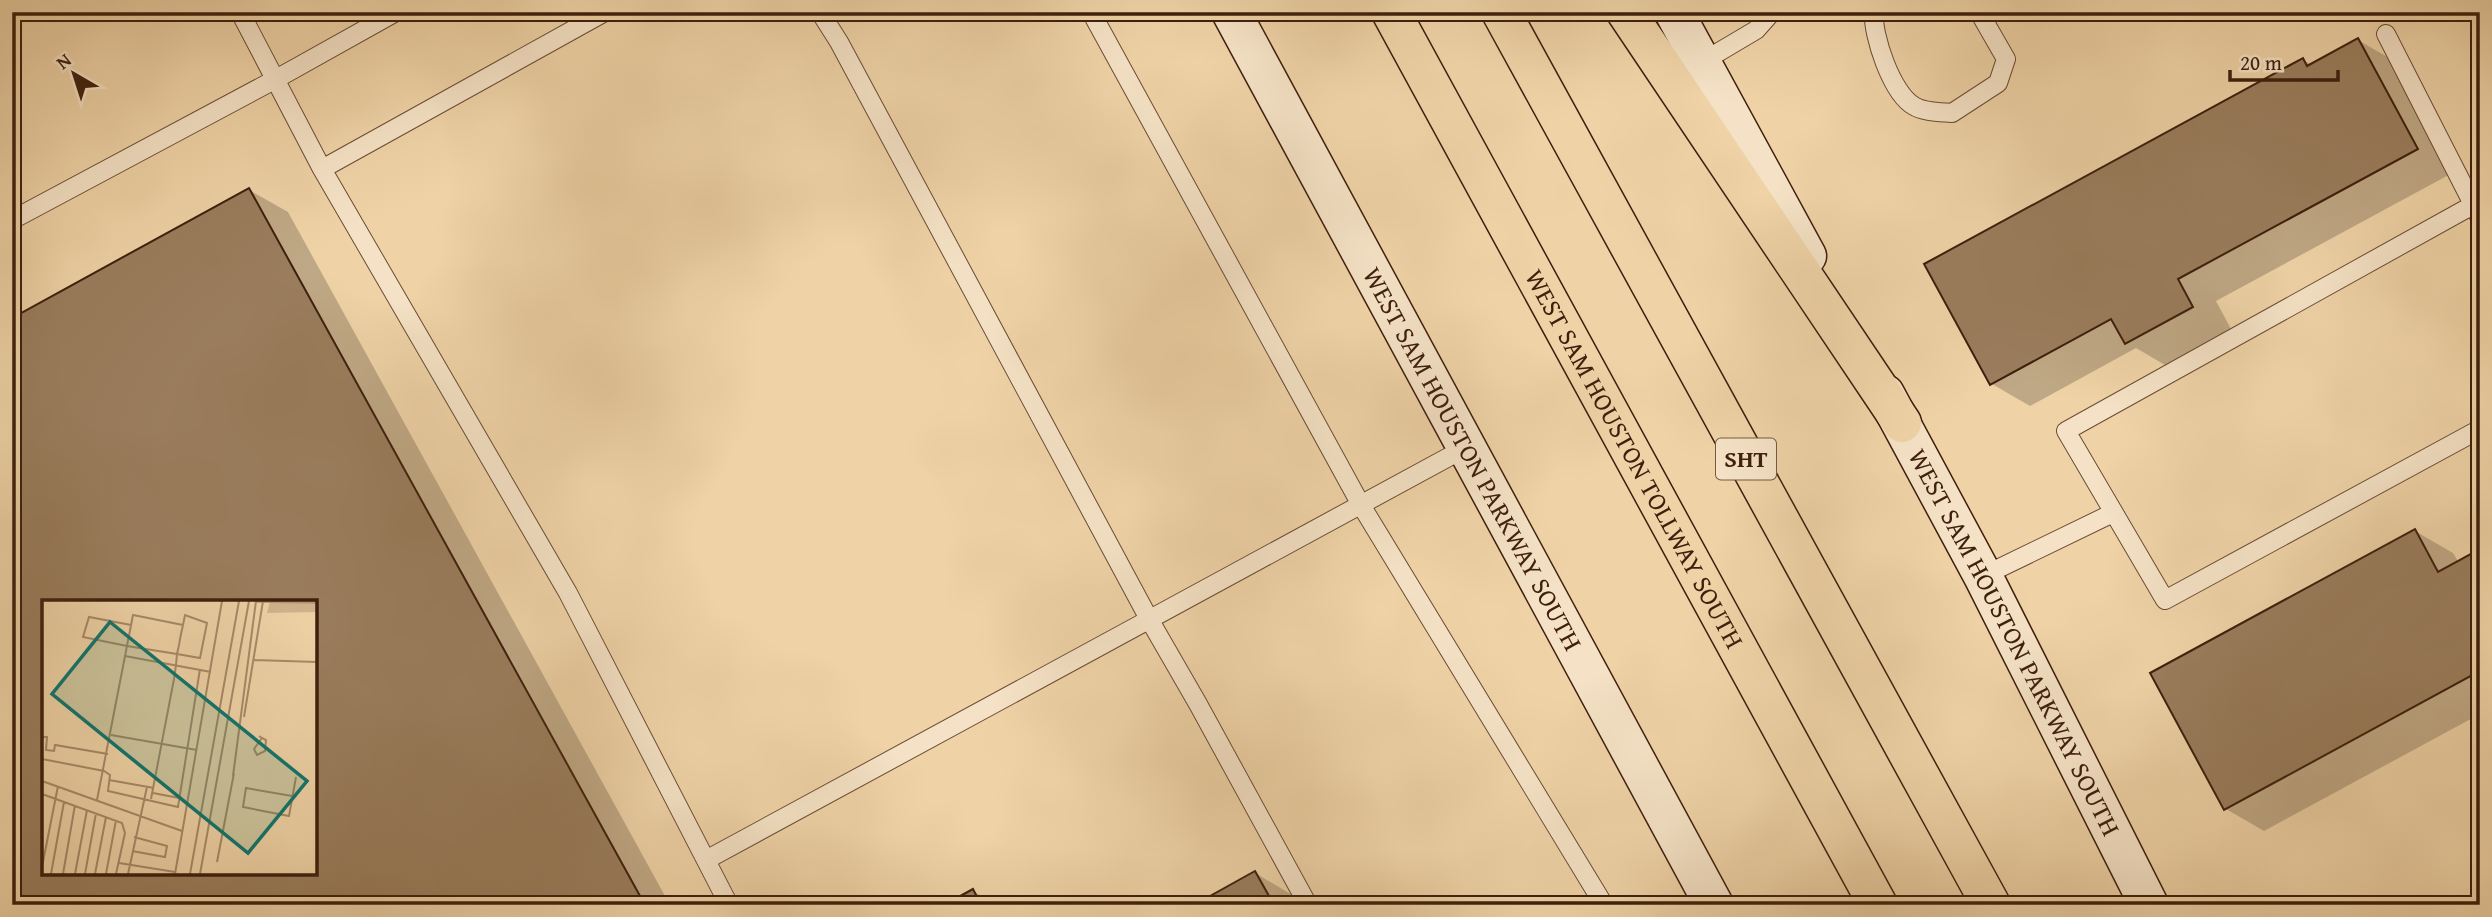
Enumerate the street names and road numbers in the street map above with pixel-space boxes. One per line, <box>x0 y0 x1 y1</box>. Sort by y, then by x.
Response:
street label: WEST SAM HOUSTON PARKWAY SOUTH <box>1353 260 1593 657</box>
street label: WEST SAM HOUSTON TOLLWAY SOUTH <box>1516 262 1755 655</box>
road number: SHT <box>1716 438 1776 480</box>
street label: WEST SAM HOUSTON PARKWAY SOUTH <box>1899 441 2131 842</box>

